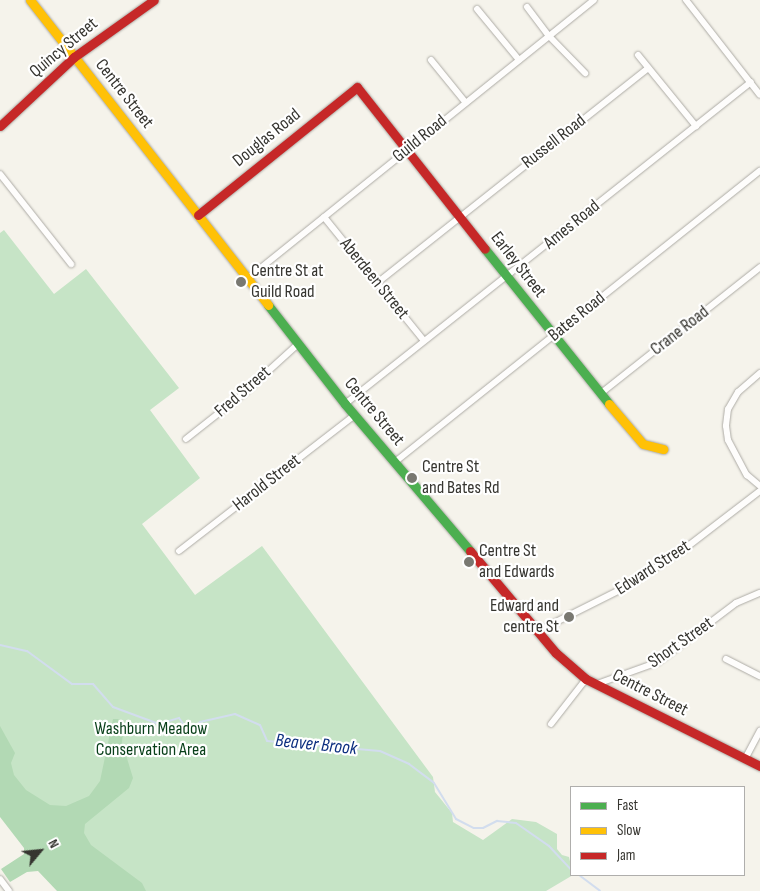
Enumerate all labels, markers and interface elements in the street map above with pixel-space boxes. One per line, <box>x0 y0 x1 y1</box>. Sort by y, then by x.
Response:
street label: Quincy Street <box>26 13 102 83</box>
street label: Centre Street <box>90 55 158 133</box>
street label: Douglas Road <box>229 104 305 172</box>
street label: Russell Road <box>518 110 590 174</box>
street label: Guild Road <box>388 111 452 167</box>
street label: Ames Road <box>539 196 605 254</box>
street label: Earley Street <box>486 228 550 302</box>
street label: Aberdeen Street <box>335 234 413 324</box>
place label: Centre St at Guild Road <box>251 261 324 304</box>
marker: Centre St at Guild Road <box>235 276 247 288</box>
street label: Bates Road <box>544 288 610 346</box>
street label: Crane Road <box>646 301 714 361</box>
street label: Fred Street <box>211 362 275 422</box>
street label: Centre Street <box>339 374 409 450</box>
street label: Harold Street <box>229 450 305 516</box>
place label: Centre St and Bates Rd <box>422 457 500 499</box>
marker: Centre St and Bates Rd <box>406 472 418 484</box>
street label: Edward Street <box>612 536 694 600</box>
place label: Centre St and Edwards <box>479 541 554 584</box>
marker: Centre St and Edwards <box>463 556 475 568</box>
place label: Edward and centre St <box>490 596 559 638</box>
marker: Edward and centre St <box>563 611 575 623</box>
street label: Short Street <box>644 613 718 673</box>
street label: Centre Street <box>609 665 691 721</box>
park label: Washburn Meadow Conservation Area <box>95 719 207 762</box>
water label: Beaver Brook <box>274 729 358 761</box>
legend <box>570 786 745 876</box>
text: Fast <box>617 796 638 815</box>
text: Slow <box>617 821 641 840</box>
north arrow <box>15 826 65 876</box>
text: N <box>44 836 63 851</box>
text: Jam <box>617 846 635 865</box>

